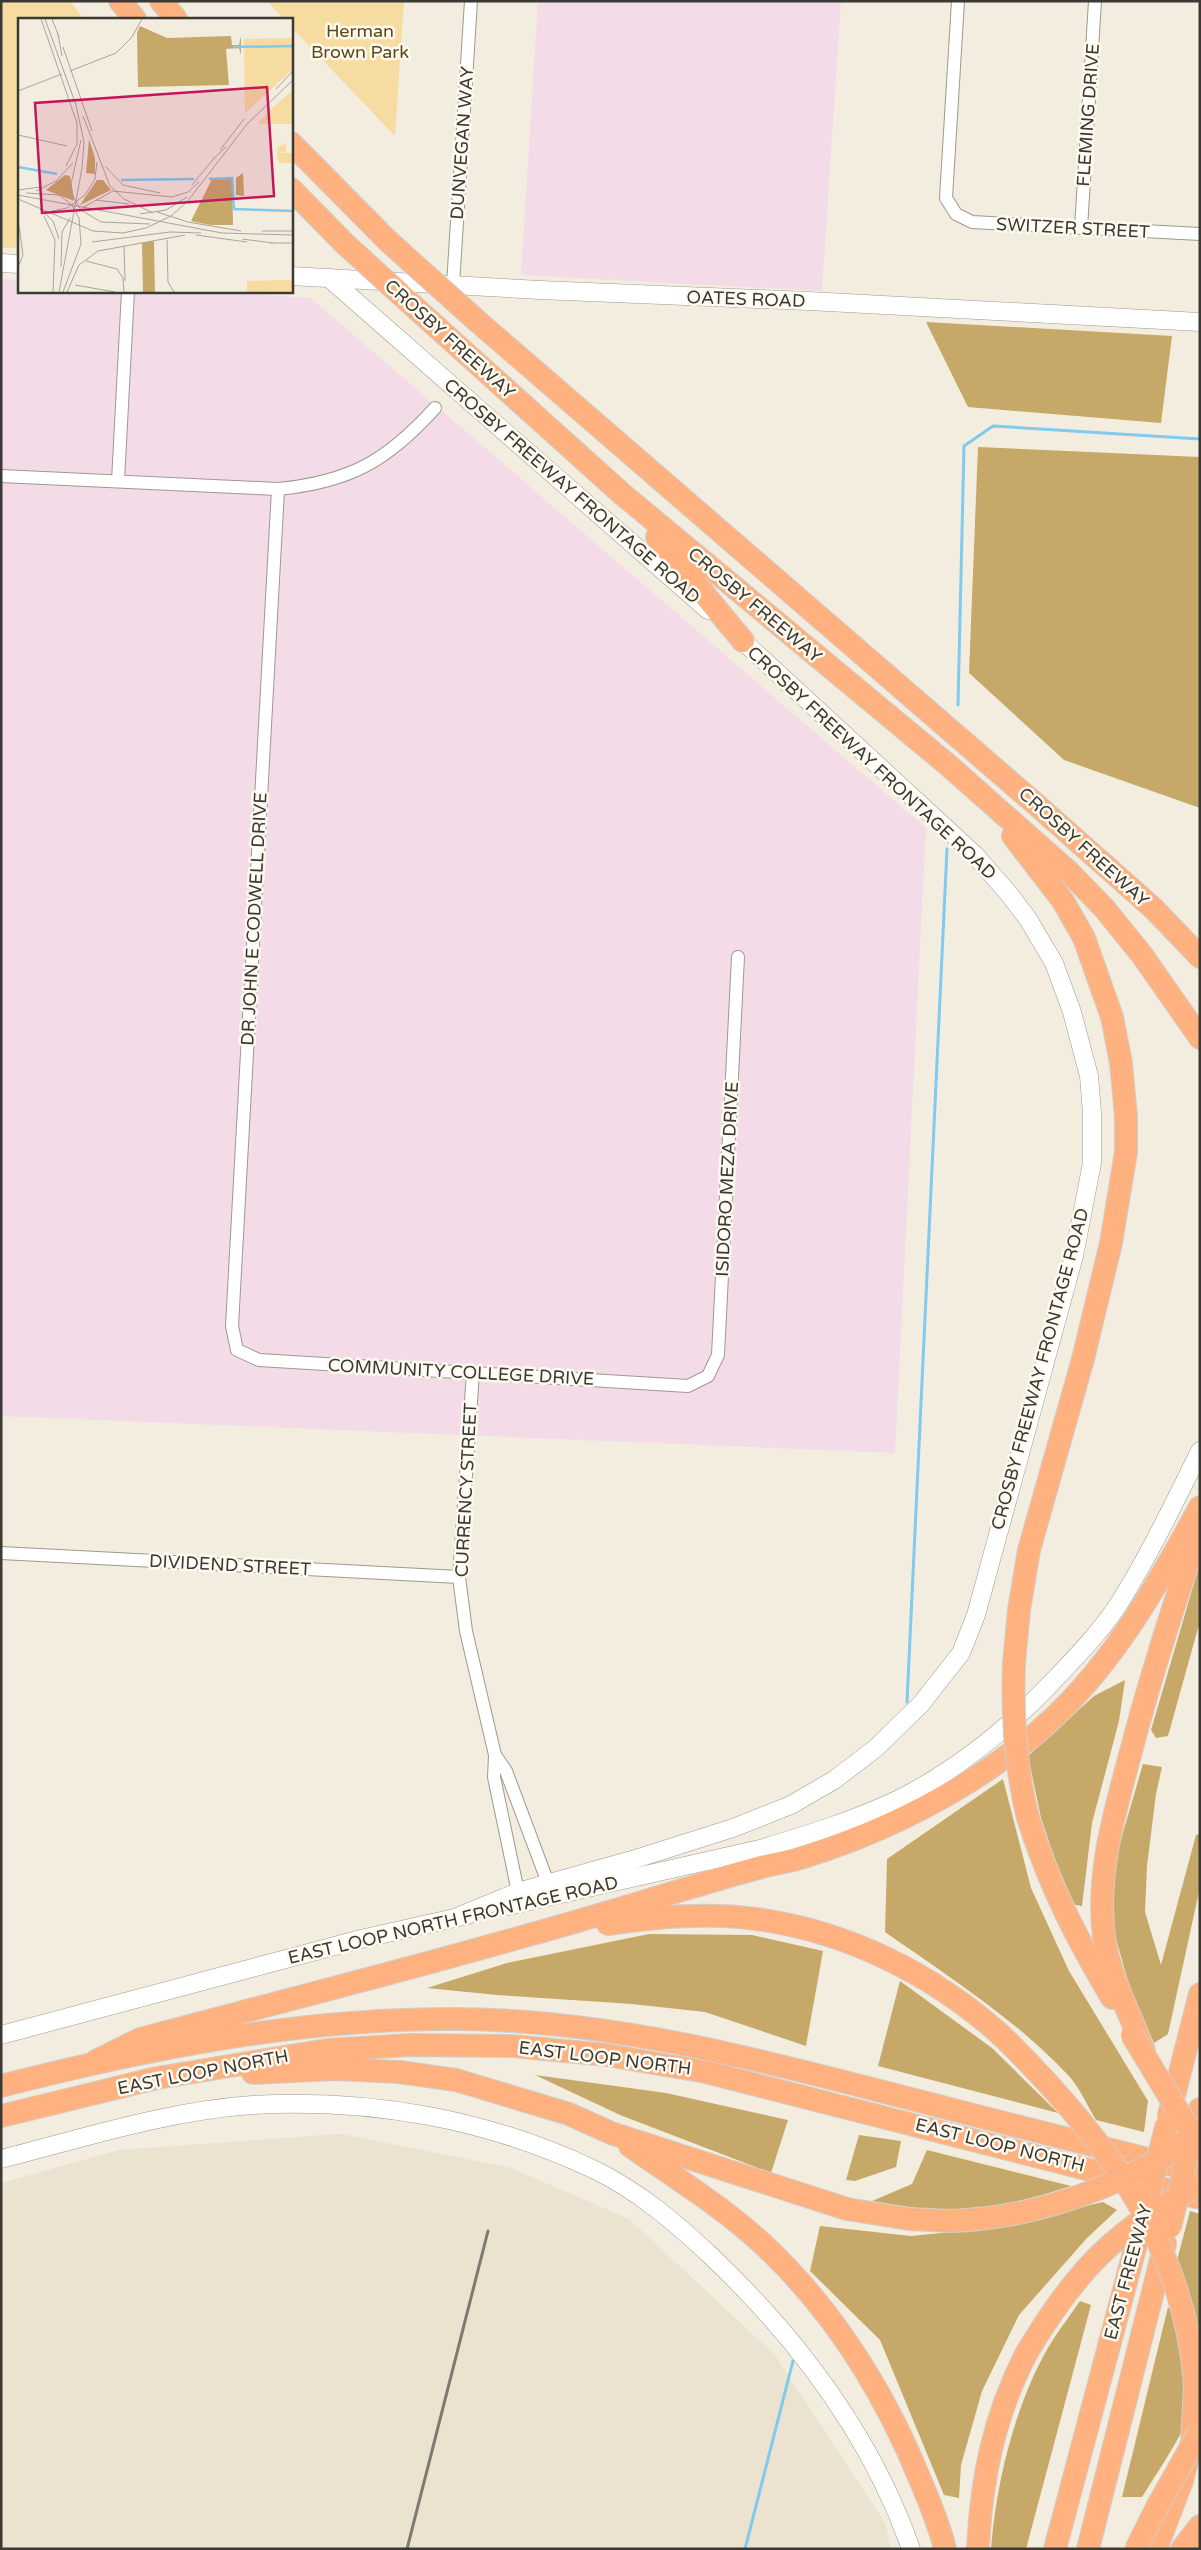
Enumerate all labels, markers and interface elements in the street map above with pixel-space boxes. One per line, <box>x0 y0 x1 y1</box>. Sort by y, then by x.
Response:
inset map <box>18 18 292 292</box>
park label: Herman Brown Park <box>311 20 409 63</box>
street label: FLEMING DRIVE <box>1072 43 1104 187</box>
street label: DUNVEGAN WAY <box>446 65 478 220</box>
street label: SWITZER STREET <box>996 213 1150 243</box>
street label: CROSBY FREEWAY <box>380 275 520 404</box>
street label: OATES ROAD <box>686 286 806 312</box>
street label: CROSBY FREEWAY FRONTAGE ROAD <box>439 374 705 608</box>
street label: CROSBY FREEWAY <box>684 543 827 668</box>
street label: CROSBY FREEWAY FRONTAGE ROAD <box>743 642 1001 884</box>
street label: CROSBY FREEWAY <box>1014 783 1154 912</box>
street label: DR JOHN E CODWELL DRIVE <box>236 792 272 1046</box>
street label: ISIDORO MEZA DRIVE <box>711 1081 743 1277</box>
street label: CROSBY FREEWAY FRONTAGE ROAD <box>986 1206 1094 1532</box>
street label: COMMUNITY COLLEGE DRIVE <box>327 1354 595 1390</box>
street label: CURRENCY STREET <box>450 1402 482 1578</box>
street label: DIVIDEND STREET <box>149 1550 312 1580</box>
street label: EAST LOOP NORTH FRONTAGE ROAD <box>286 1871 620 1969</box>
street label: EAST LOOP NORTH <box>517 2036 693 2080</box>
street label: EAST LOOP NORTH <box>116 2045 290 2099</box>
street label: EAST LOOP NORTH <box>913 2113 1087 2177</box>
street label: EAST FREEWAY <box>1099 2201 1157 2342</box>

